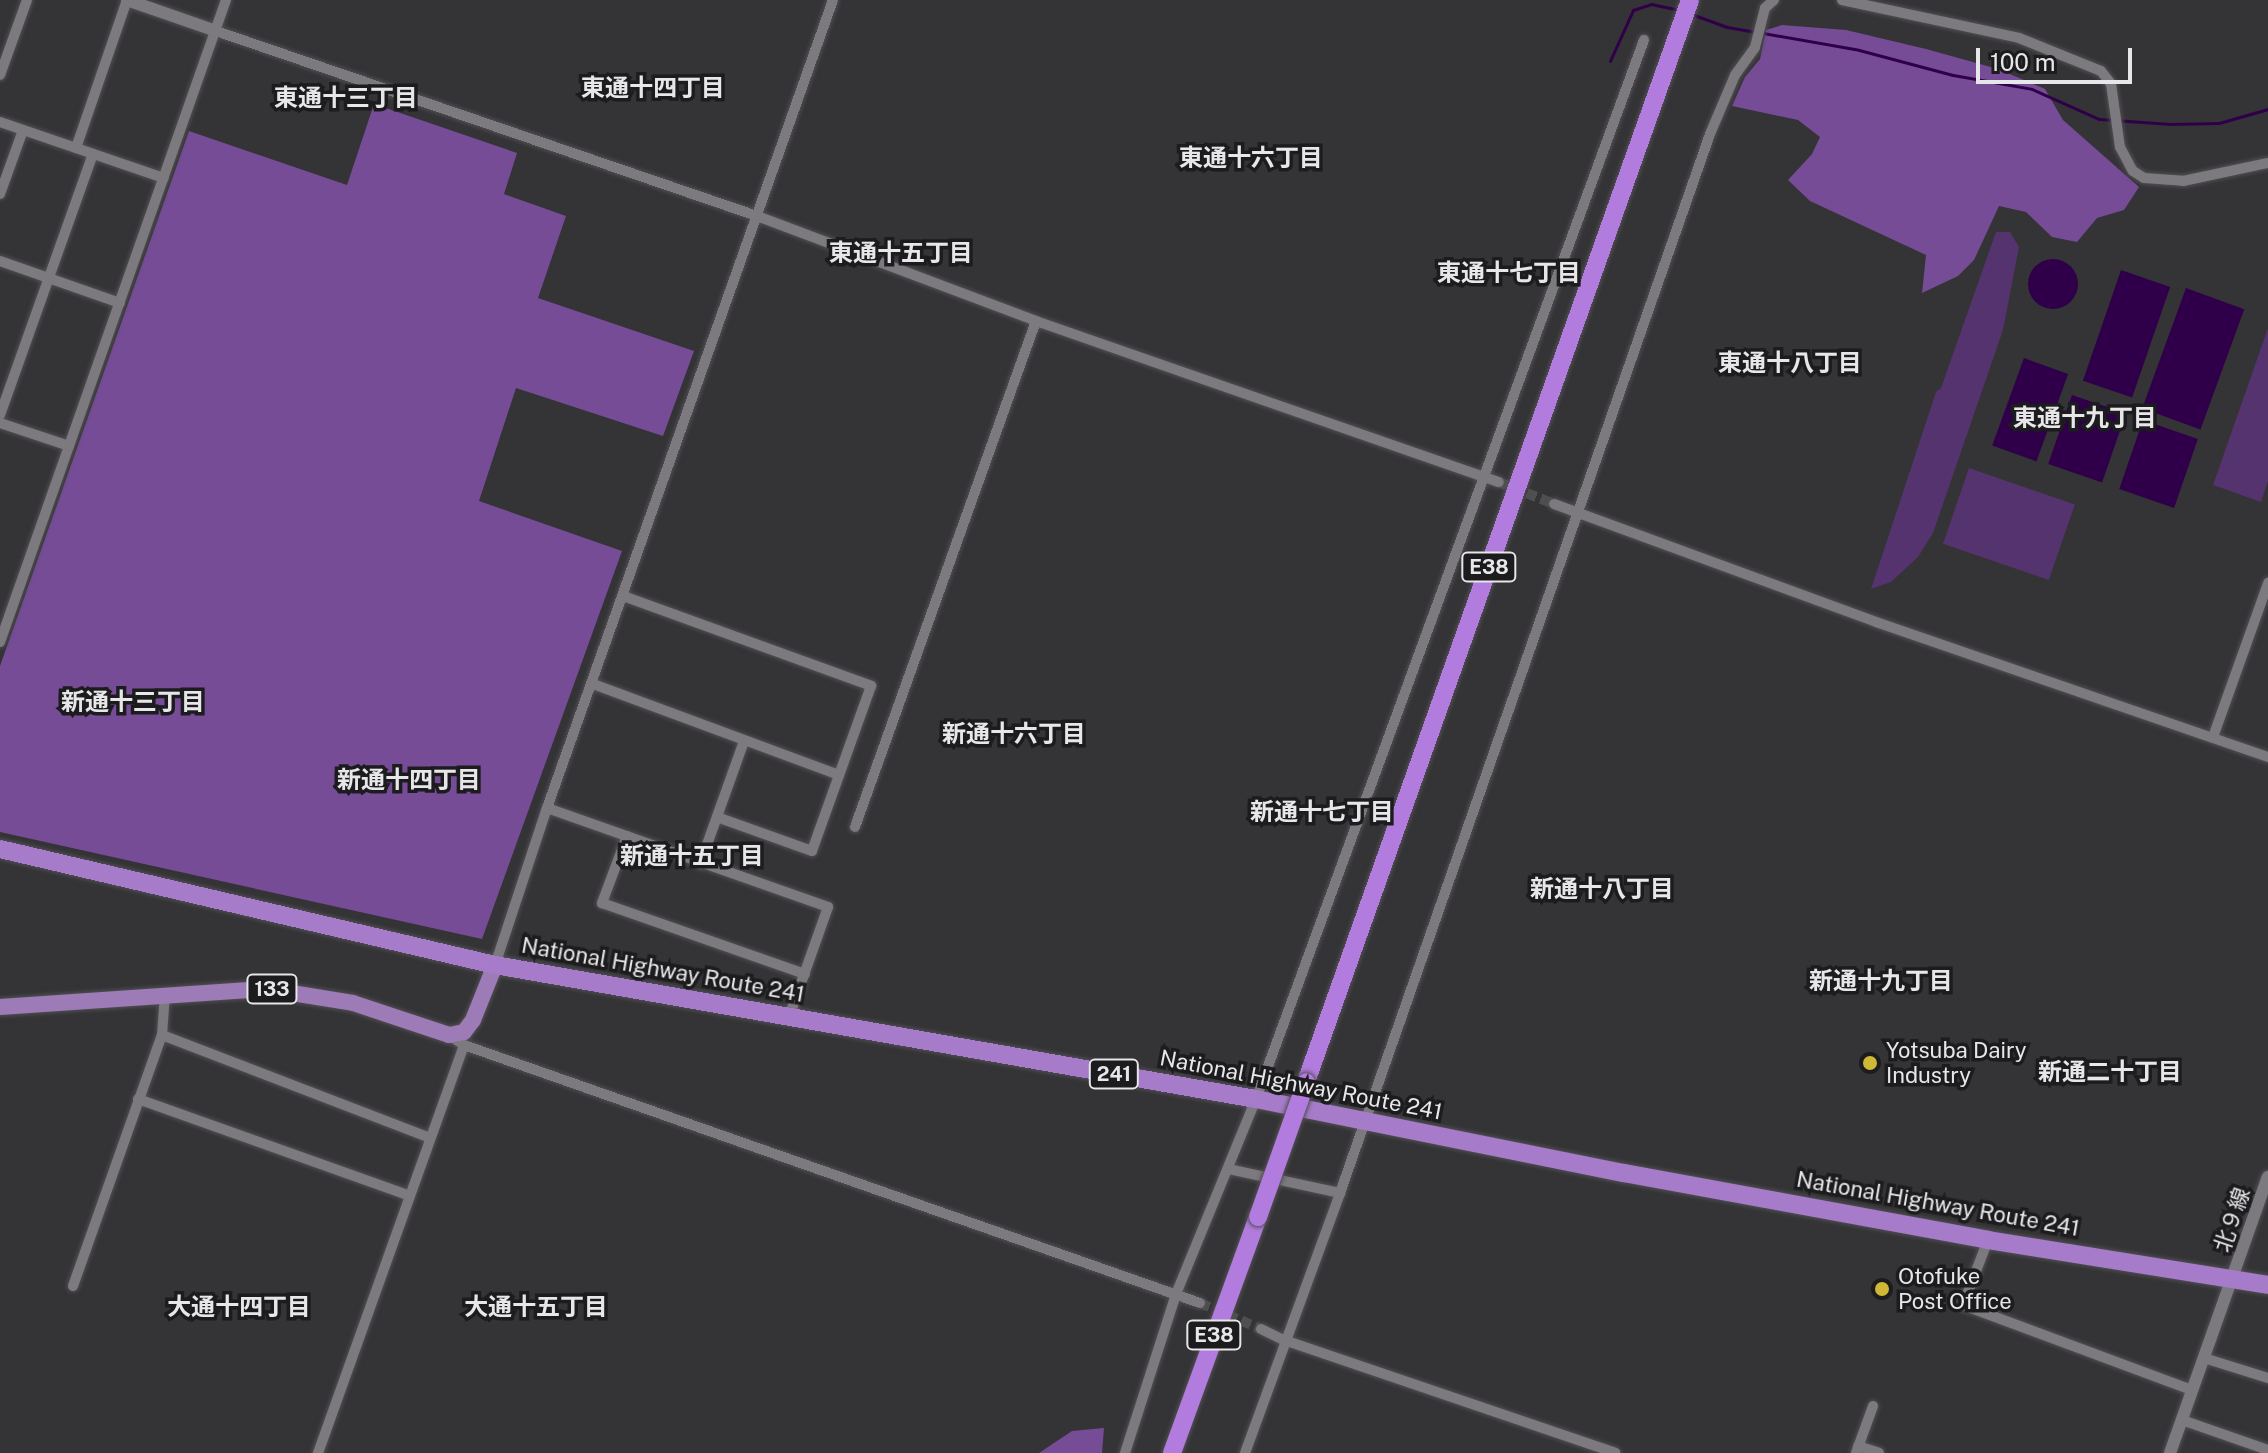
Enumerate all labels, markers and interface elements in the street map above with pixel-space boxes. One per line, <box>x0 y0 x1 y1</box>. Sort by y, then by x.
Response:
scale bar <box>1980 32 2136 82</box>
text: 100 m <box>1990 48 2056 76</box>
district label: 東通十四丁目 <box>581 74 725 102</box>
district label: 東通十三丁目 <box>274 84 418 112</box>
district label: 東通十六丁目 <box>1179 144 1323 172</box>
district label: 東通十五丁目 <box>829 239 973 267</box>
district label: 東通十七丁目 <box>1437 259 1581 287</box>
district label: 東通十八丁目 <box>1718 349 1862 377</box>
district label: 東通十九丁目 <box>2013 404 2157 432</box>
road number: E38 <box>1461 551 1517 583</box>
district label: 新通十三丁目 <box>61 688 205 716</box>
district label: 新通十六丁目 <box>942 720 1086 748</box>
district label: 新通十四丁目 <box>337 766 481 794</box>
district label: 新通十七丁目 <box>1250 798 1394 826</box>
district label: 新通十五丁目 <box>620 842 764 870</box>
district label: 新通十八丁目 <box>1530 875 1674 903</box>
street label: National Highway Route 241 <box>519 932 807 1008</box>
district label: 新通十九丁目 <box>1809 967 1953 995</box>
road number: 133 <box>246 973 298 1005</box>
place label: Yotsuba Dairy Industry <box>1886 1037 2027 1088</box>
street label: National Highway Route 241 <box>1158 1045 1444 1125</box>
marker: Yotsuba Dairy Industry <box>1861 1054 1879 1072</box>
road number: 241 <box>1088 1058 1140 1090</box>
district label: 新通二十丁目 <box>2038 1058 2182 1086</box>
street label: National Highway Route 241 <box>1794 1166 2082 1242</box>
street label: 北９線 <box>2209 1185 2255 1255</box>
place label: Otofuke Post Office <box>1898 1263 2012 1314</box>
marker: Otofuke Post Office <box>1873 1280 1891 1298</box>
district label: 大通十四丁目 <box>167 1293 311 1321</box>
district label: 大通十五丁目 <box>464 1293 608 1321</box>
road number: E38 <box>1186 1319 1242 1351</box>

